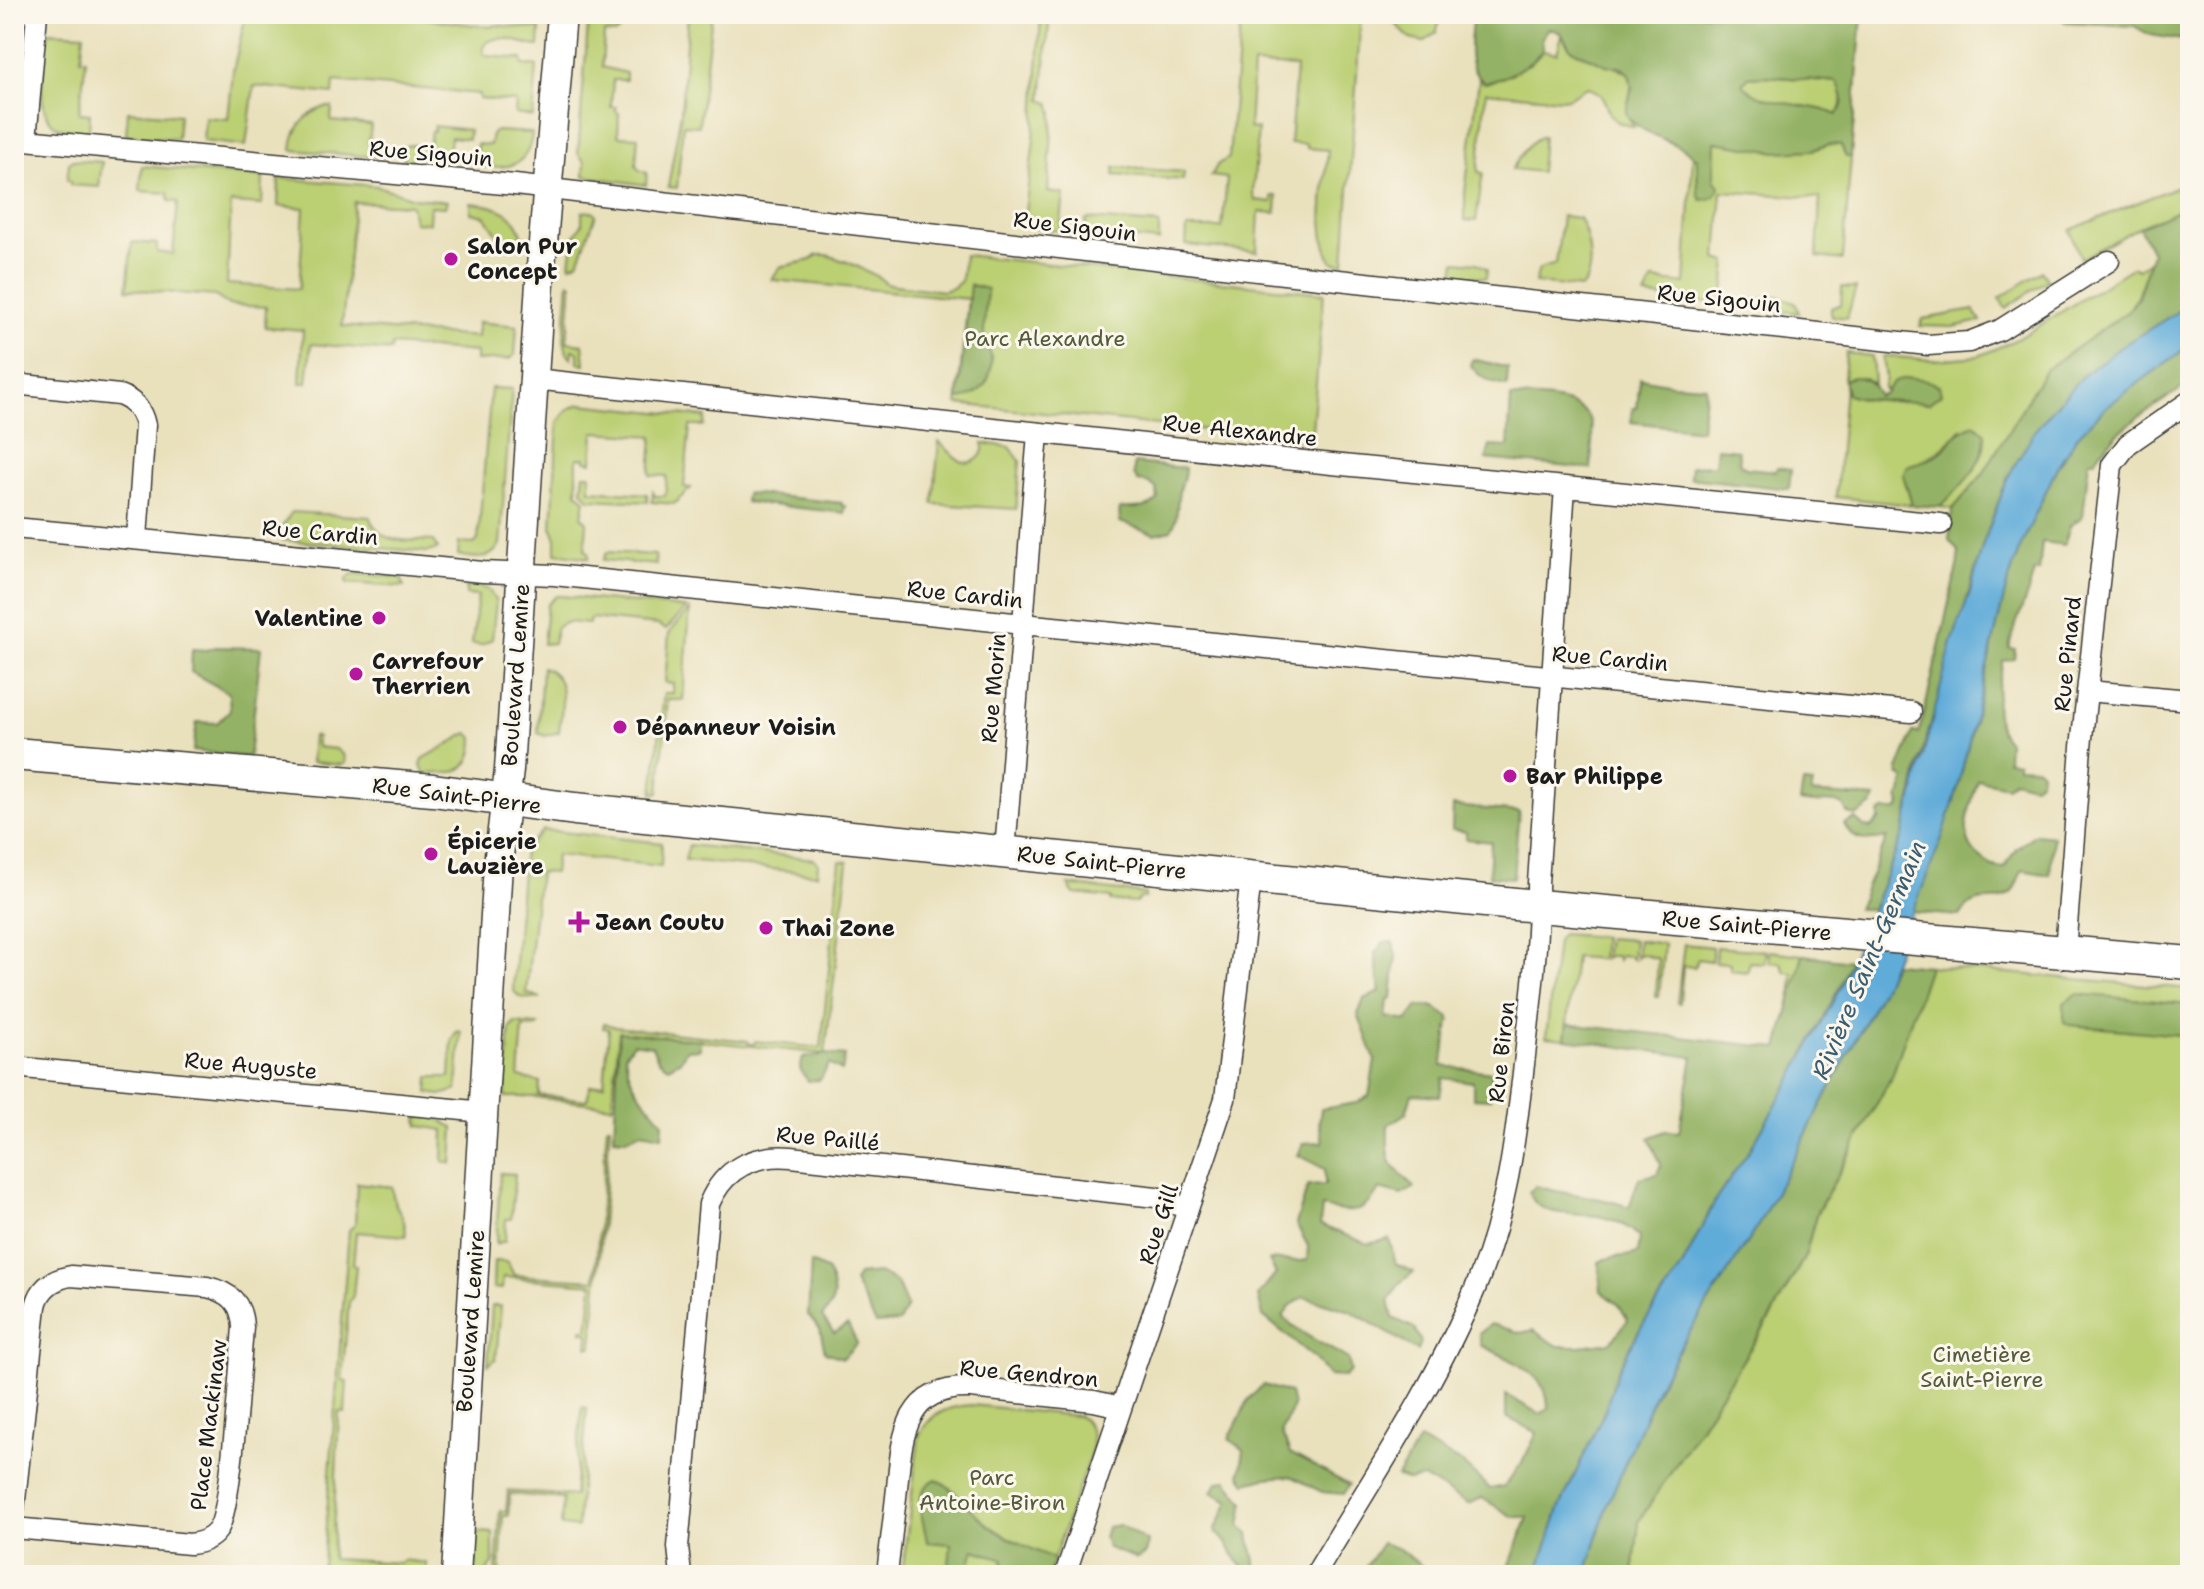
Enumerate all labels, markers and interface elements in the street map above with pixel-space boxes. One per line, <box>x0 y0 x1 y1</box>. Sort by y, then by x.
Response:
street label: Rue Sigouin <box>368 134 494 173</box>
street label: Rue Sigouin <box>1012 205 1138 248</box>
place label: Salon Pur Concept <box>467 232 578 286</box>
marker: Salon Pur Concept <box>442 250 460 268</box>
street label: Rue Sigouin <box>1656 278 1782 319</box>
park label: Parc Alexandre <box>964 324 1126 353</box>
street label: Rue Alexandre <box>1161 408 1319 453</box>
street label: Rue Cardin <box>261 513 379 552</box>
street label: Rue Cardin <box>906 574 1024 615</box>
street label: Boulevard Lemire <box>495 583 536 767</box>
street label: Rue Pinard <box>2047 595 2088 713</box>
place label: Valentine <box>255 604 363 633</box>
marker: Valentine <box>370 609 388 627</box>
street label: Rue Morin <box>974 632 1013 744</box>
street label: Rue Cardin <box>1551 639 1669 678</box>
place label: Carrefour Therrien <box>372 647 484 701</box>
marker: Carrefour Therrien <box>347 665 365 683</box>
place label: Dépanneur Voisin <box>636 713 836 742</box>
marker: Dépanneur Voisin <box>611 718 629 736</box>
place label: Bar Philippe <box>1526 762 1663 791</box>
marker: Bar Philippe <box>1501 767 1519 785</box>
street label: Rue Saint-Pierre <box>371 771 543 820</box>
place label: Épicerie Lauzière <box>447 825 544 881</box>
water label: Rivière Saint-Germain <box>1804 836 1934 1084</box>
street label: Rue Saint-Pierre <box>1016 839 1188 886</box>
marker: Épicerie Lauzière <box>422 845 440 863</box>
street label: Rue Saint-Pierre <box>1661 904 1833 947</box>
place label: Jean Coutu <box>595 908 725 937</box>
marker: Jean Coutu <box>570 913 588 931</box>
place label: Thai Zone <box>782 914 895 943</box>
marker: Thai Zone <box>757 919 775 937</box>
street label: Rue Biron <box>1482 1000 1521 1104</box>
street label: Rue Auguste <box>183 1045 319 1086</box>
street label: Rue Paillé <box>775 1120 881 1157</box>
street label: Rue Gill <box>1132 1180 1185 1268</box>
street label: Boulevard Lemire <box>450 1229 491 1413</box>
street label: Place Mackinaw <box>184 1338 233 1512</box>
park label: Cimetière Saint-Pierre <box>1920 1340 2044 1394</box>
street label: Rue Gendron <box>958 1353 1100 1394</box>
park label: Parc Antoine-Biron <box>919 1463 1065 1517</box>

